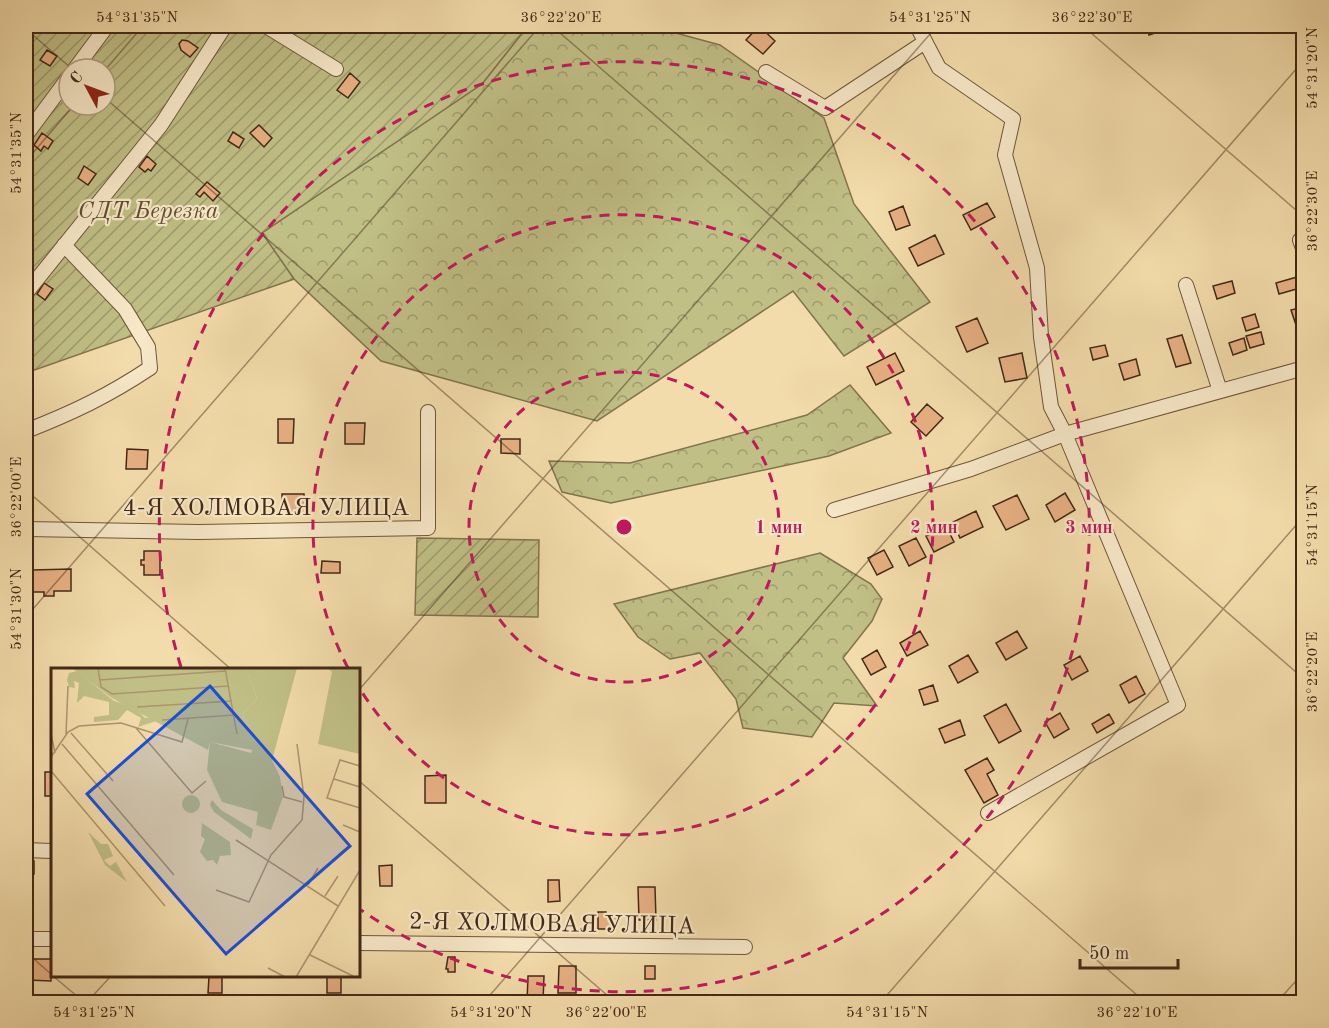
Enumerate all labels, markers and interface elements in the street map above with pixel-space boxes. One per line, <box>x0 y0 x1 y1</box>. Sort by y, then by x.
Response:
text: 54°31'35"N <box>96 11 178 26</box>
text: 36°22'20"E <box>521 11 601 26</box>
text: 54°31'25"N <box>889 11 971 26</box>
text: 36°22'30"E <box>1052 11 1132 26</box>
text: 54°31'20"N <box>1306 27 1321 109</box>
north arrow <box>57 57 117 117</box>
text: С <box>68 69 87 88</box>
text: 54°31'35"N <box>10 112 25 194</box>
text: 36°22'30"E <box>1306 171 1321 251</box>
park label: СДТ Березка <box>77 200 219 224</box>
text: 36°22'00"E <box>10 457 25 537</box>
text: 54°31'15"N <box>1306 484 1321 566</box>
street label: 4-Я ХОЛМОВАЯ УЛИЦА <box>123 497 409 521</box>
centre of rings <box>614 517 634 537</box>
text: 1 мин <box>755 519 803 537</box>
text: 2 мин <box>910 519 958 537</box>
text: 3 мин <box>1065 519 1113 537</box>
text: 54°31'30"N <box>10 568 25 650</box>
text: 36°22'20"E <box>1306 632 1321 712</box>
inset map <box>51 668 360 977</box>
street label: 2-Я ХОЛМОВАЯ УЛИЦА <box>409 911 695 939</box>
scale bar <box>1080 932 1178 970</box>
text: 50 m <box>1089 945 1129 963</box>
text: 54°31'25"N <box>53 1006 135 1021</box>
text: 54°31'20"N <box>450 1006 532 1021</box>
text: 36°22'00"E <box>566 1006 646 1021</box>
text: 54°31'15"N <box>846 1006 928 1021</box>
text: 36°22'10"E <box>1097 1006 1177 1021</box>

